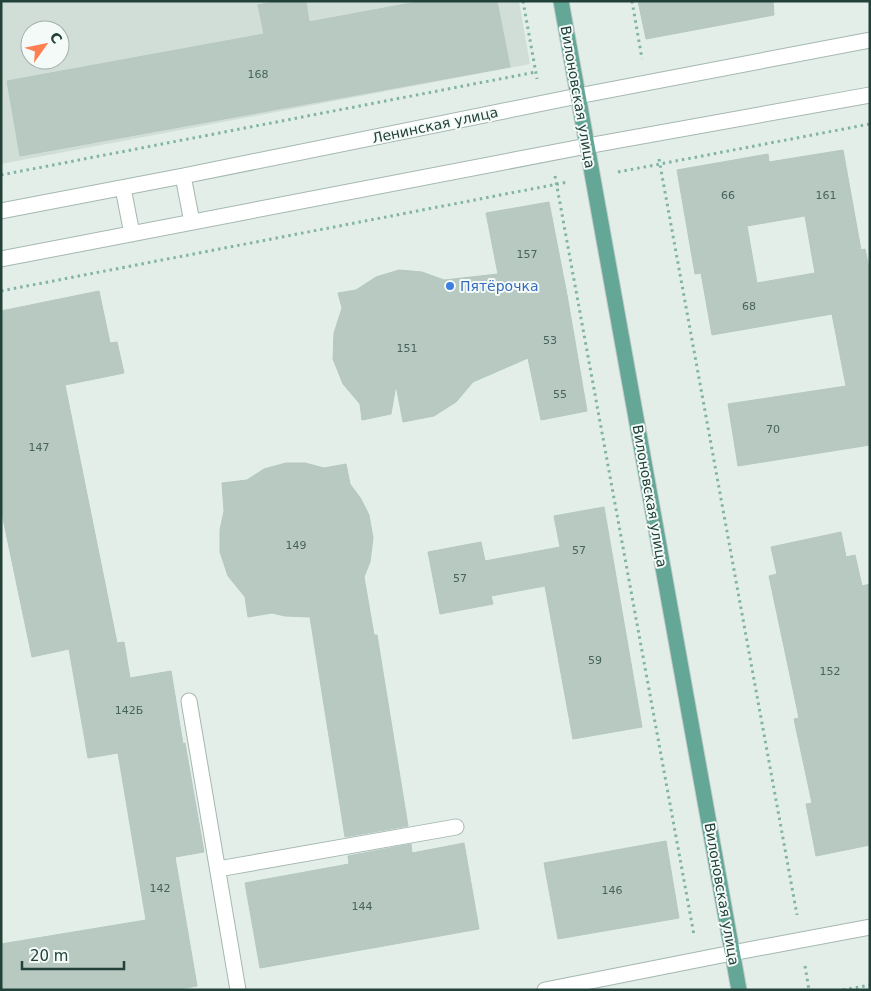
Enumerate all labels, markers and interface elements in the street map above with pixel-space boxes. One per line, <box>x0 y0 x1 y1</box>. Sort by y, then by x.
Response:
north arrow <box>20 20 70 70</box>
street label: Вилоновская улица <box>558 25 598 169</box>
text: С <box>46 29 65 47</box>
house number: 168 <box>248 68 269 81</box>
street label: Ленинская улица <box>370 104 500 146</box>
house number: 66 <box>721 189 735 202</box>
house number: 161 <box>816 189 837 202</box>
house number: 157 <box>517 248 538 261</box>
place label: Пятёрочка <box>460 278 538 294</box>
marker: Пятёрочка <box>444 280 456 292</box>
house number: 68 <box>742 300 756 313</box>
house number: 53 <box>543 334 557 347</box>
house number: 151 <box>397 342 418 355</box>
house number: 55 <box>553 388 567 401</box>
house number: 70 <box>766 423 780 436</box>
street label: Вилоновская улица <box>630 424 670 568</box>
house number: 147 <box>29 441 50 454</box>
house number: 149 <box>286 539 307 552</box>
house number: 57 <box>572 544 586 557</box>
house number: 57 <box>453 572 467 585</box>
house number: 59 <box>588 654 602 667</box>
house number: 152 <box>820 665 841 678</box>
house number: 142Б <box>115 704 143 717</box>
street label: Вилоновская улица <box>702 822 742 966</box>
house number: 142 <box>150 882 171 895</box>
house number: 146 <box>602 884 623 897</box>
house number: 144 <box>352 900 373 913</box>
scale bar <box>22 938 125 970</box>
text: 20 m <box>30 947 68 965</box>

